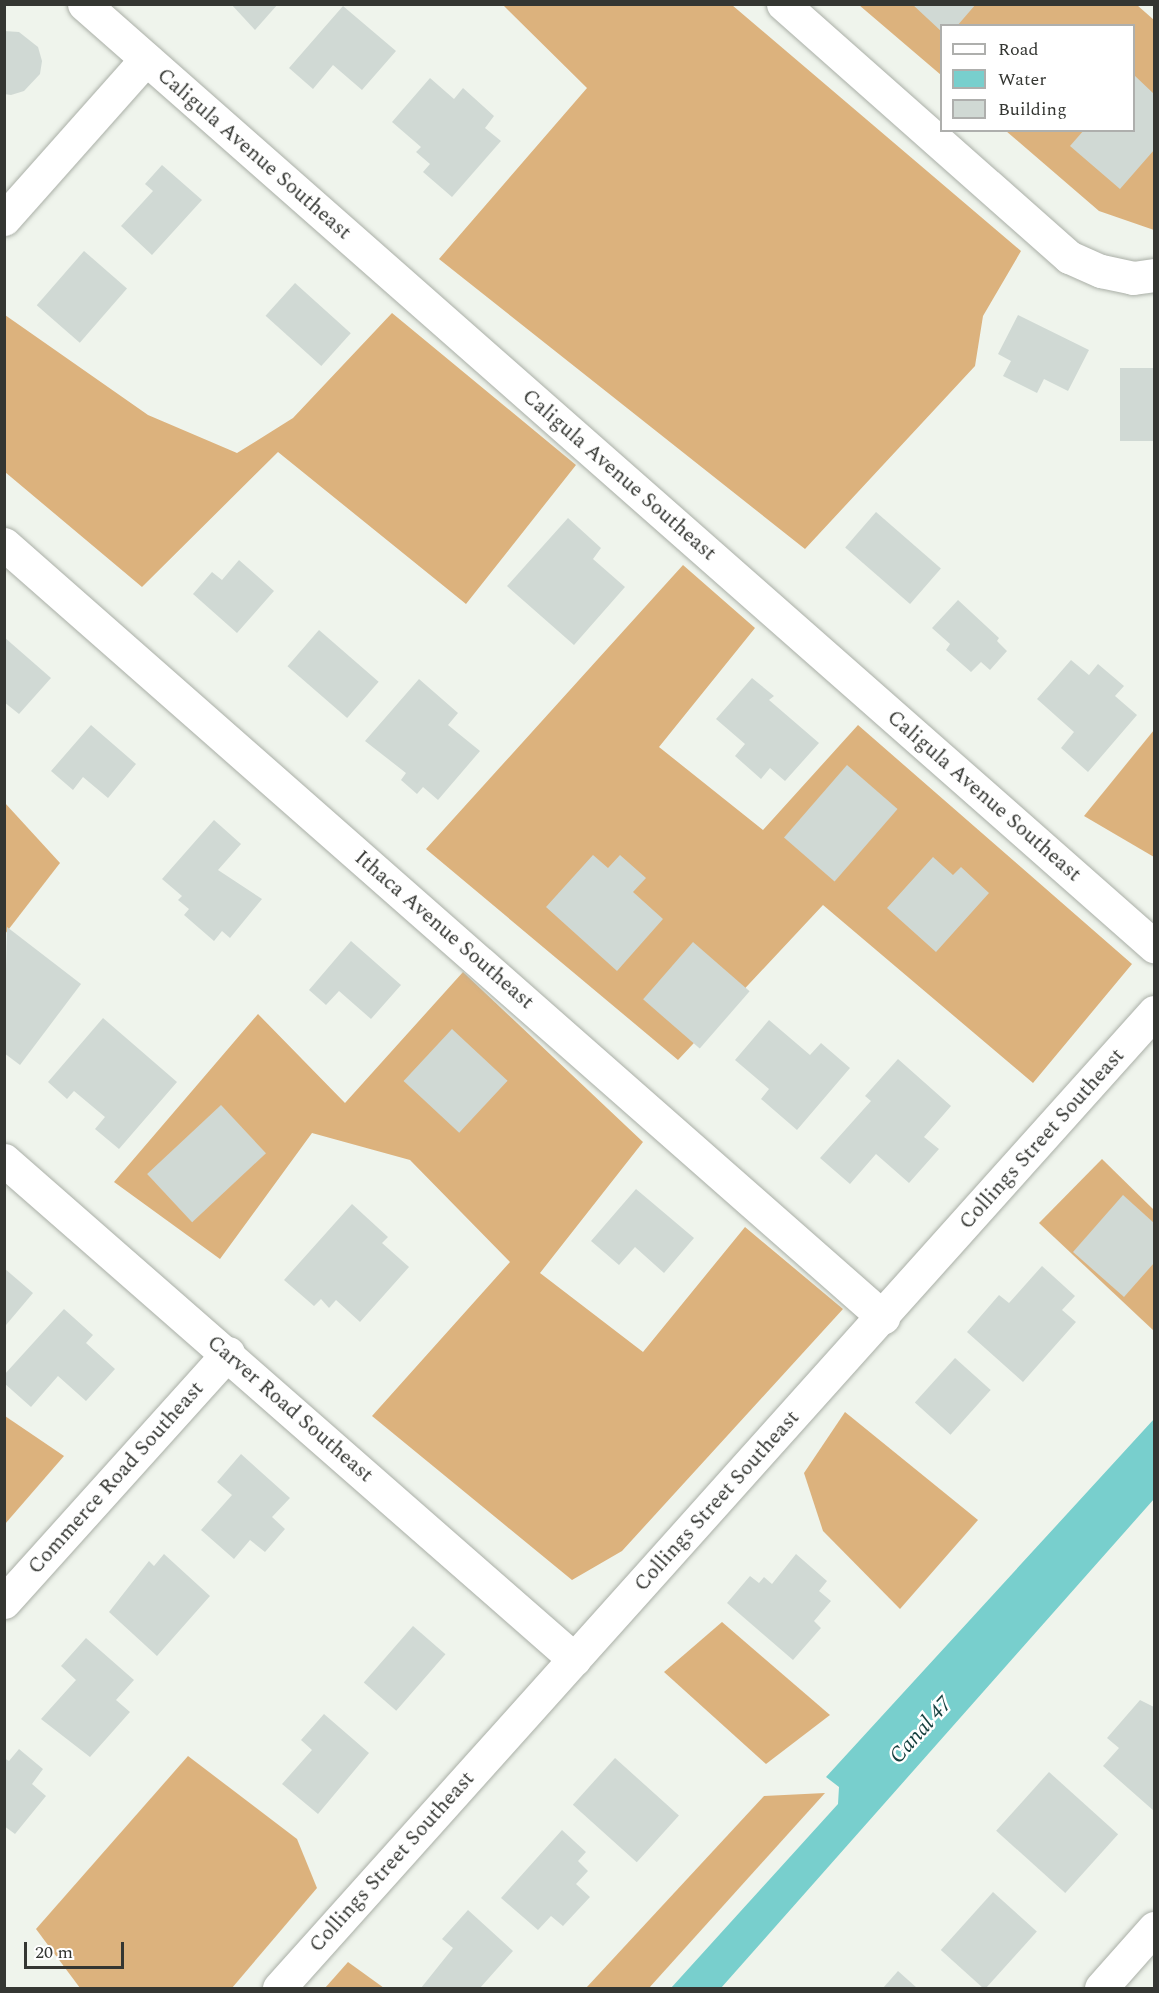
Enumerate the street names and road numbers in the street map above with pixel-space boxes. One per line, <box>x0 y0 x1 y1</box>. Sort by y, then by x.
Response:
street label: Caligula Avenue Southeast <box>152 63 356 245</box>
street label: Caligula Avenue Southeast <box>517 384 721 566</box>
street label: Caligula Avenue Southeast <box>882 705 1086 887</box>
street label: Ithaca Avenue Southeast <box>349 845 539 1015</box>
street label: Collings Street Southeast <box>954 1043 1130 1235</box>
street label: Carver Road Southeast <box>202 1330 378 1488</box>
street label: Commerce Road Southeast <box>23 1377 209 1579</box>
street label: Collings Street Southeast <box>629 1405 805 1597</box>
street label: Collings Street Southeast <box>304 1766 480 1958</box>

